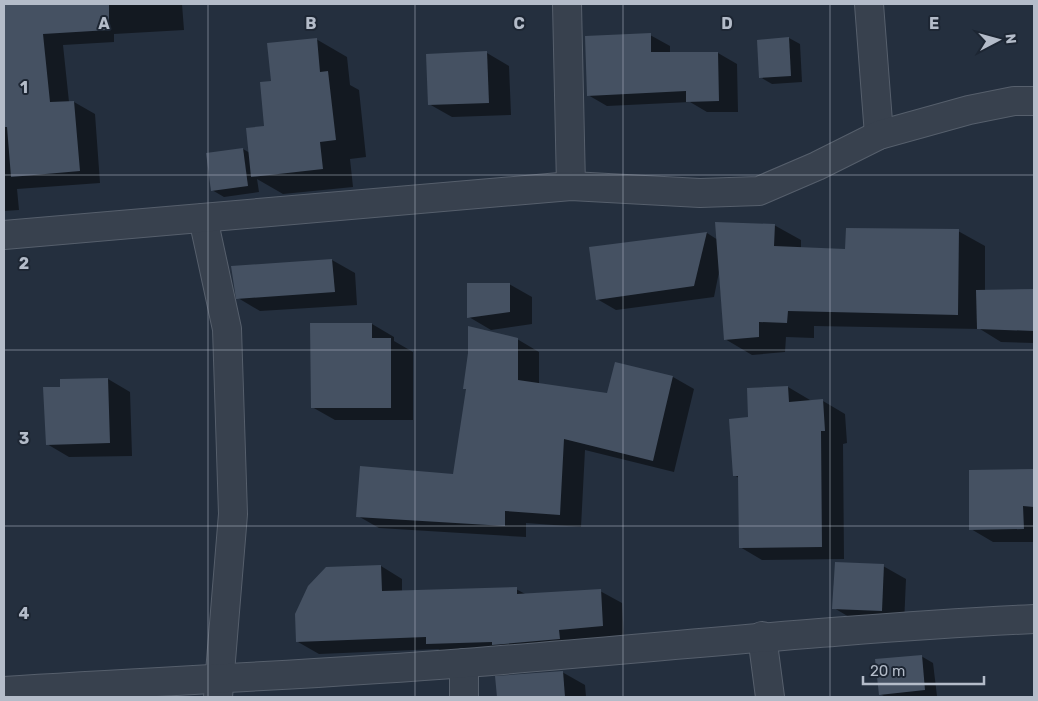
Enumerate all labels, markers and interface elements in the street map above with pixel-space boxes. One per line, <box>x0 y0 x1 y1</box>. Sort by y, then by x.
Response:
text: A <box>98 14 110 33</box>
text: B <box>305 14 317 33</box>
text: C <box>513 14 525 33</box>
text: D <box>721 14 733 33</box>
text: E <box>929 14 939 33</box>
north arrow <box>973 15 1023 65</box>
text: N <box>1001 33 1019 45</box>
text: 1 <box>20 78 28 97</box>
text: 2 <box>19 254 29 273</box>
text: 3 <box>19 429 29 448</box>
text: 4 <box>19 604 30 623</box>
scale bar <box>863 654 984 686</box>
text: 20 m <box>870 662 905 680</box>

